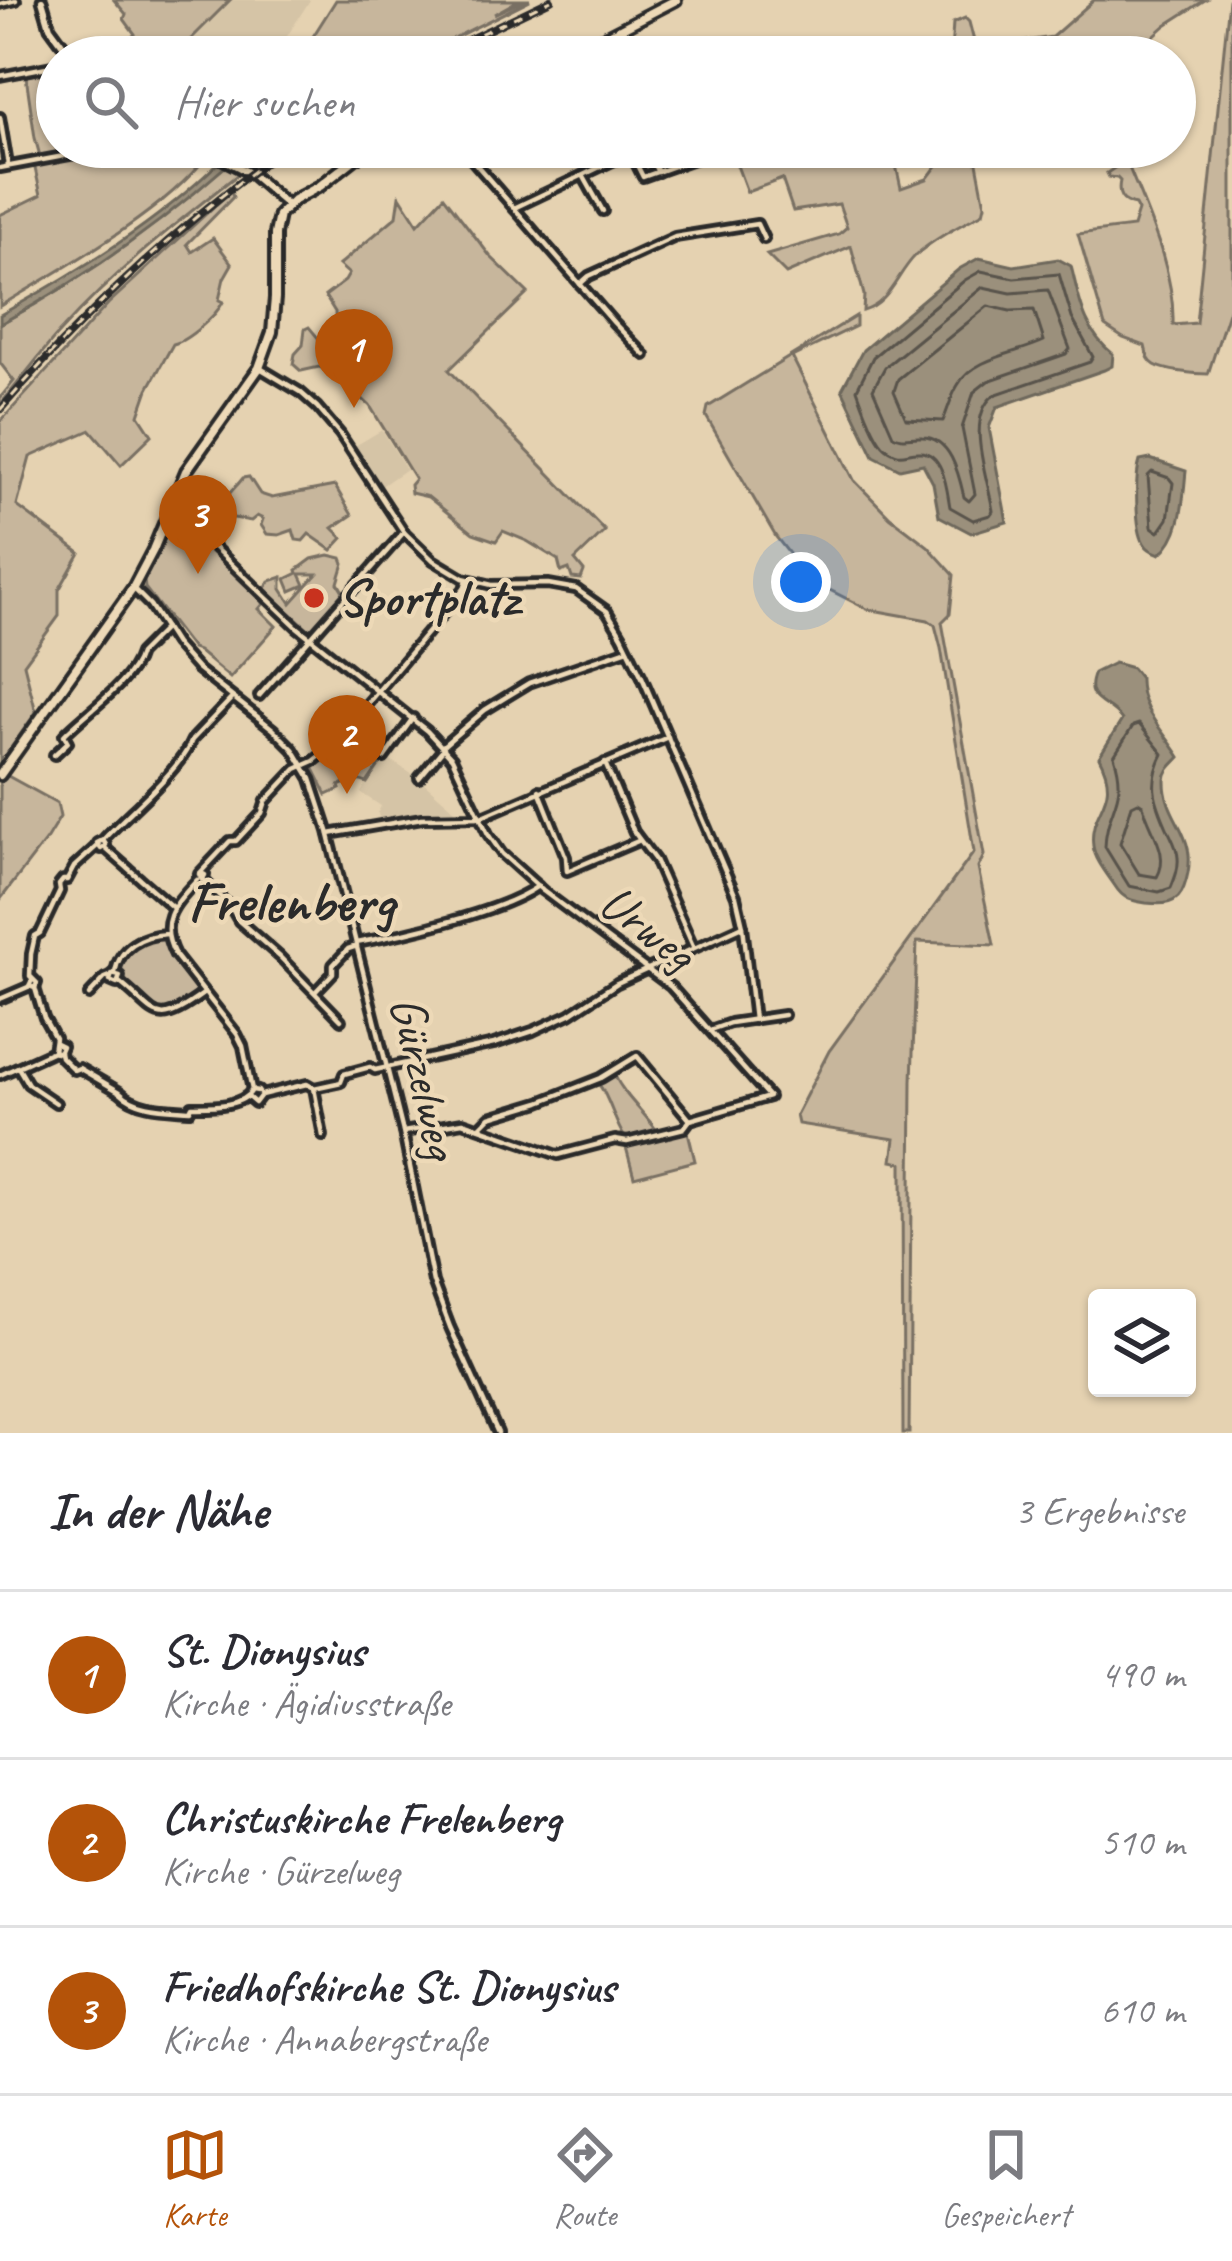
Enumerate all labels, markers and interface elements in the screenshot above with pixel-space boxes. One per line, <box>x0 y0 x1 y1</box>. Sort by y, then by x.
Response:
search box <box>36 36 1196 168</box>
icon: search <box>78 69 144 135</box>
text: Hier suchen <box>174 74 354 131</box>
pin: 1 <box>315 309 393 408</box>
pin: 3 <box>159 475 237 574</box>
your location <box>771 552 831 612</box>
place label: Sportplatz <box>338 566 523 630</box>
marker: Sportplatz <box>301 585 327 611</box>
pin: 2 <box>308 695 386 794</box>
district label: Frelenberg <box>188 866 399 938</box>
street label: Urweg <box>587 870 711 986</box>
street label: Gürzelweg <box>375 990 476 1168</box>
map controls <box>1088 1289 1196 1397</box>
button: layers <box>1088 1289 1196 1397</box>
text: In der Nähe <box>48 1479 267 1543</box>
text: 3 Ergebnisse <box>1015 1487 1184 1536</box>
text: St. Dionysius <box>162 1622 365 1679</box>
text: 1 <box>78 1650 96 1699</box>
text: 490 m <box>1100 1650 1184 1699</box>
text: Kirche · Ägidiusstraße <box>162 1679 450 1728</box>
text: Christuskirche Frelenberg <box>162 1790 561 1847</box>
text: 2 <box>78 1818 96 1867</box>
text: 510 m <box>1100 1818 1184 1867</box>
text: Kirche · Gürzelweg <box>162 1847 399 1896</box>
text: Friedhofskirche St. Dionysius <box>162 1958 615 2015</box>
text: 3 <box>78 1986 96 2035</box>
text: 610 m <box>1100 1986 1184 2035</box>
text: Kirche · Annabergstraße <box>162 2015 487 2064</box>
tab: Karte <box>162 2122 228 2236</box>
tab: Route <box>552 2122 618 2236</box>
tab: Gespeichert <box>941 2122 1070 2236</box>

